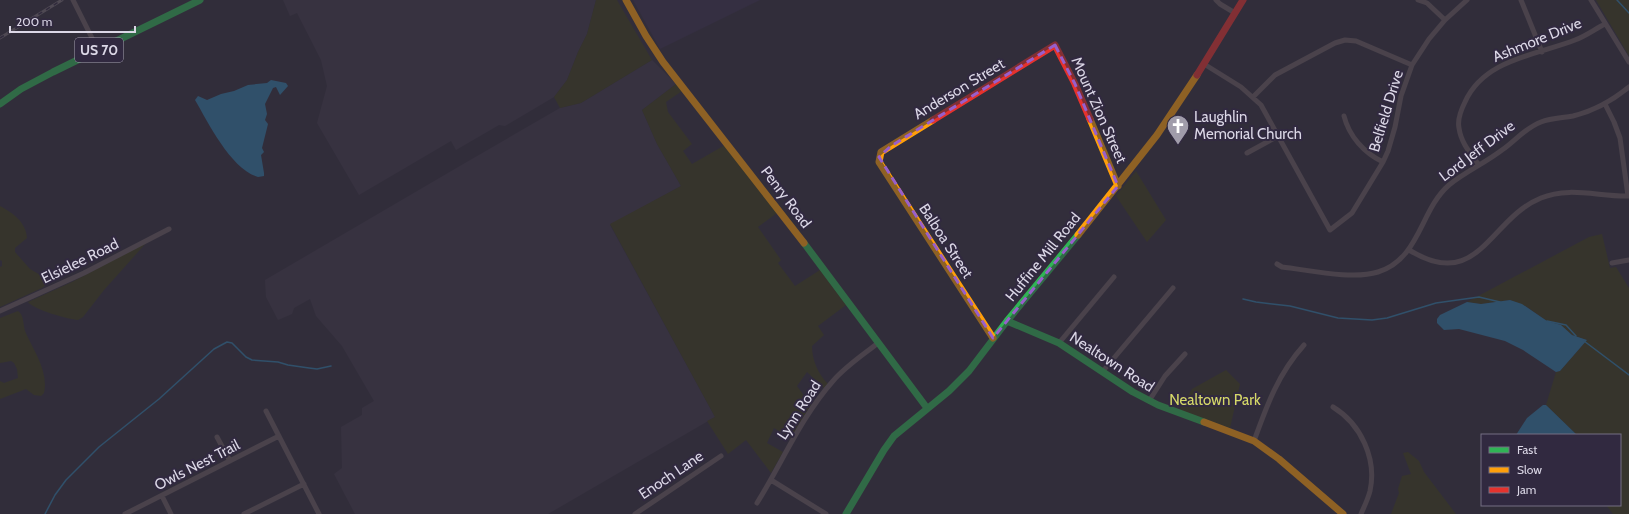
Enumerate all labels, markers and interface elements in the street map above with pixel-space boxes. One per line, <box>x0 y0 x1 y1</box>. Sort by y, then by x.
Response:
scale bar <box>10 8 135 34</box>
text: 200 m <box>16 14 52 29</box>
street label: Ashmore Drive <box>1490 14 1584 66</box>
road number: US 70 <box>75 38 123 62</box>
street label: Mount Zion Street <box>1067 54 1131 166</box>
street label: Anderson Street <box>910 55 1008 123</box>
street label: Belfield Drive <box>1365 68 1407 154</box>
place label: Laughlin Memorial Church <box>1194 108 1302 143</box>
church icon: Laughlin Memorial Church <box>1165 113 1191 146</box>
street label: Lord Jeff Drive <box>1436 117 1519 185</box>
street label: Penry Road <box>757 163 815 231</box>
street label: Balboa Street <box>915 200 977 282</box>
street label: Huffine Mill Road <box>1002 209 1084 305</box>
street label: Elsielee Road <box>38 235 122 287</box>
street label: Nealtown Road <box>1066 328 1158 396</box>
street label: Lynn Road <box>773 377 825 443</box>
park label: Nealtown Park <box>1169 391 1261 409</box>
legend <box>1481 434 1621 506</box>
street label: Owls Nest Trail <box>151 436 243 494</box>
text: Fast <box>1517 442 1537 457</box>
street label: Enoch Lane <box>635 447 707 503</box>
text: Slow <box>1517 462 1542 477</box>
text: Jam <box>1516 482 1536 497</box>

